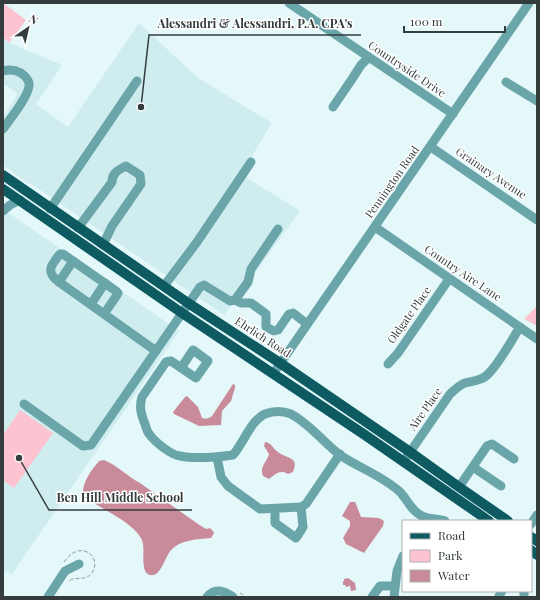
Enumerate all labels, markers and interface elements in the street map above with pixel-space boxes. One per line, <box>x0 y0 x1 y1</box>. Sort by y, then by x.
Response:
north arrow <box>8 8 48 48</box>
scale bar <box>404 8 505 34</box>
text: N <box>26 11 41 28</box>
callout: Alessandri & Alessandri, P.A. CPA's <box>149 11 361 35</box>
text: 100 m <box>410 13 443 29</box>
text: Alessandri & Alessandri, P.A. CPA's <box>156 15 353 31</box>
street label: Countryside Drive <box>366 37 449 100</box>
street label: Pennington Road <box>361 142 422 221</box>
street label: Grainary Avenue <box>453 143 530 202</box>
street label: Country Aire Lane <box>422 241 505 304</box>
street label: Oldgate Place <box>383 283 434 346</box>
street label: Ehrlich Road <box>232 313 295 361</box>
street label: Aire Place <box>404 384 445 434</box>
callout: Ben Hill Middle School <box>49 486 192 510</box>
text: Ben Hill Middle School <box>56 489 184 505</box>
legend <box>402 520 532 592</box>
text: Road <box>438 527 465 543</box>
text: Park <box>438 547 463 563</box>
text: Water <box>437 567 471 583</box>

